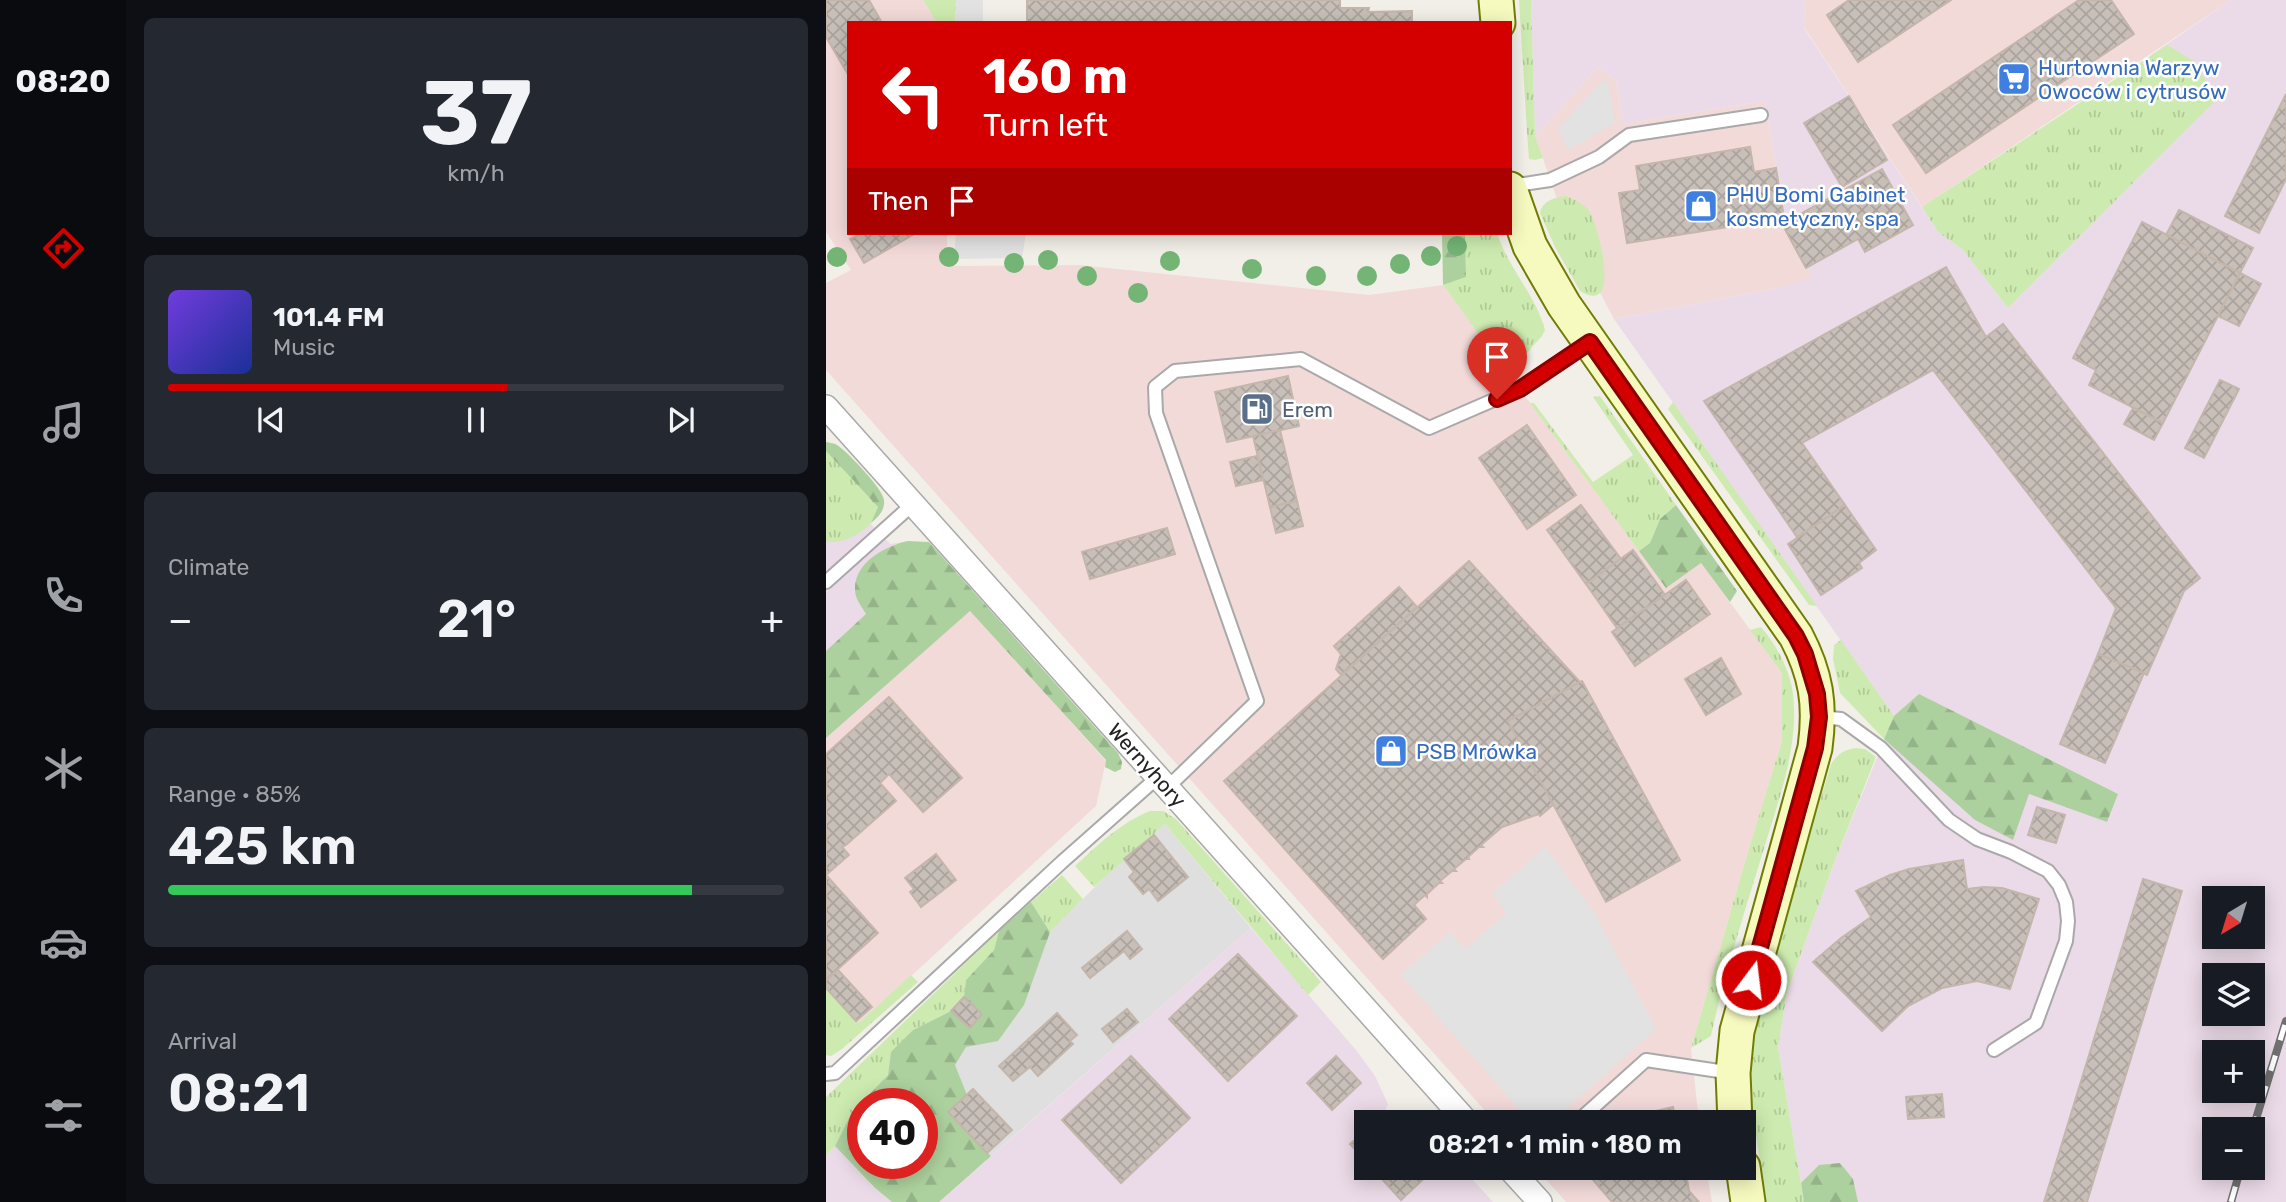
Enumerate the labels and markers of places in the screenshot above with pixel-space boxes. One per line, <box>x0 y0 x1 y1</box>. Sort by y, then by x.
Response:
place label: Hurtownia Warzyw Owoców i cytrusów <box>2038 55 2227 104</box>
supermarket icon: Hurtownia Warzyw Owoców i cytrusów <box>1995 60 2033 98</box>
place label: PHU Bomi Gabinet kosmetyczny, spa <box>1726 182 1905 231</box>
shop icon: PHU Bomi Gabinet kosmetyczny, spa <box>1682 187 1720 225</box>
pin <box>1467 327 1527 399</box>
fuel station icon: Erem <box>1238 390 1276 428</box>
place label: Erem <box>1282 397 1333 422</box>
shop icon: PSB Mrówka <box>1372 732 1410 770</box>
place label: PSB Mrówka <box>1416 739 1537 764</box>

